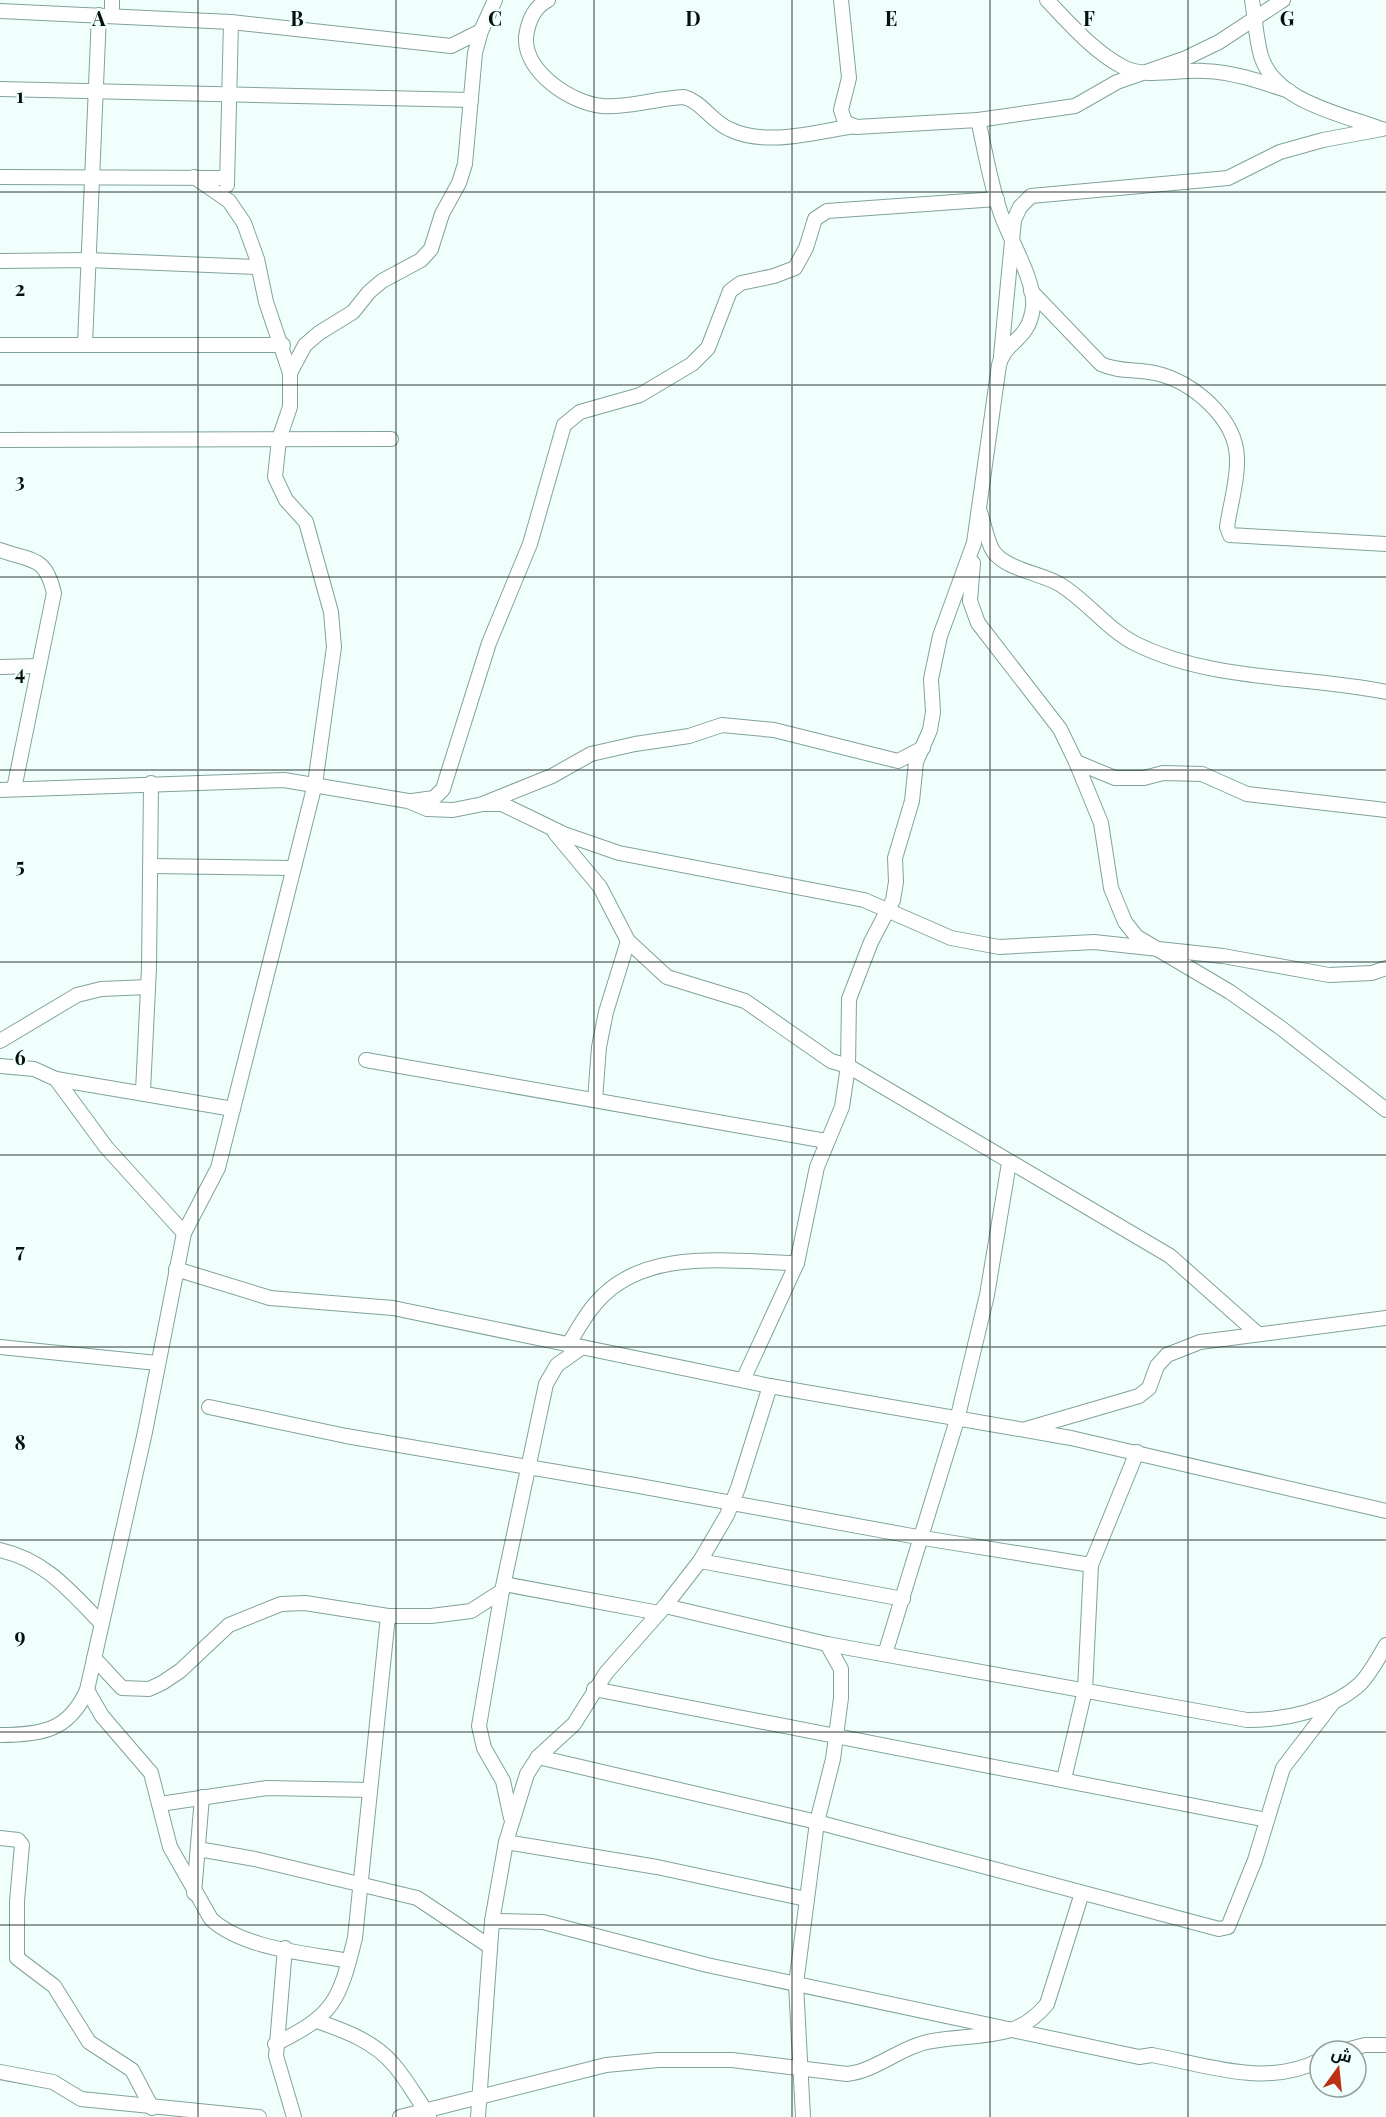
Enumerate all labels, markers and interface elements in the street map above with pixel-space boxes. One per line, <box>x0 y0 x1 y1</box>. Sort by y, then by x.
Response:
text: A <box>91 4 106 31</box>
text: B <box>290 4 304 31</box>
text: C <box>488 4 502 31</box>
text: D <box>685 4 701 31</box>
text: E <box>885 4 897 31</box>
text: F <box>1083 4 1095 31</box>
text: G <box>1280 4 1295 31</box>
text: 1 <box>16 81 24 108</box>
text: 2 <box>15 274 25 301</box>
text: 3 <box>15 466 25 493</box>
text: 4 <box>15 658 25 685</box>
text: 5 <box>15 851 25 878</box>
text: 6 <box>14 1043 26 1070</box>
text: 7 <box>15 1236 25 1263</box>
text: 8 <box>14 1428 26 1455</box>
text: 9 <box>14 1621 26 1648</box>
north arrow <box>1308 2039 1368 2099</box>
text: ش <box>1329 2041 1355 2067</box>

